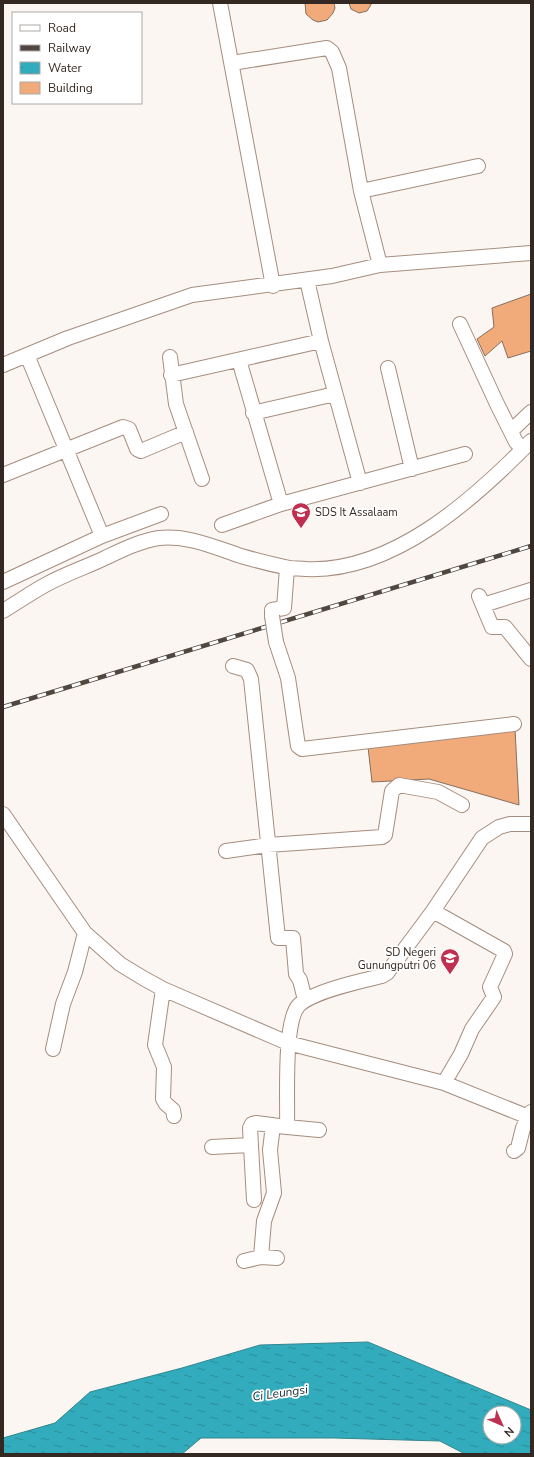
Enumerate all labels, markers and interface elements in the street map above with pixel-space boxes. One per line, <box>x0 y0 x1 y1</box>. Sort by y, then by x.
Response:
legend <box>12 12 142 104</box>
text: Road <box>48 20 76 36</box>
text: Railway <box>48 40 92 56</box>
text: Water <box>48 60 82 76</box>
text: Building <box>48 80 93 96</box>
school or university icon: SDS It Assalaam <box>290 501 312 529</box>
place label: SDS It Assalaam <box>315 505 398 520</box>
place label: SD Negeri Gunungputri 06 <box>358 945 436 973</box>
school or university icon: SD Negeri Gunungputri 06 <box>439 947 461 975</box>
water label: Ci Leungsi <box>251 1381 309 1405</box>
north arrow <box>482 1405 522 1445</box>
text: N <box>501 1424 517 1440</box>

